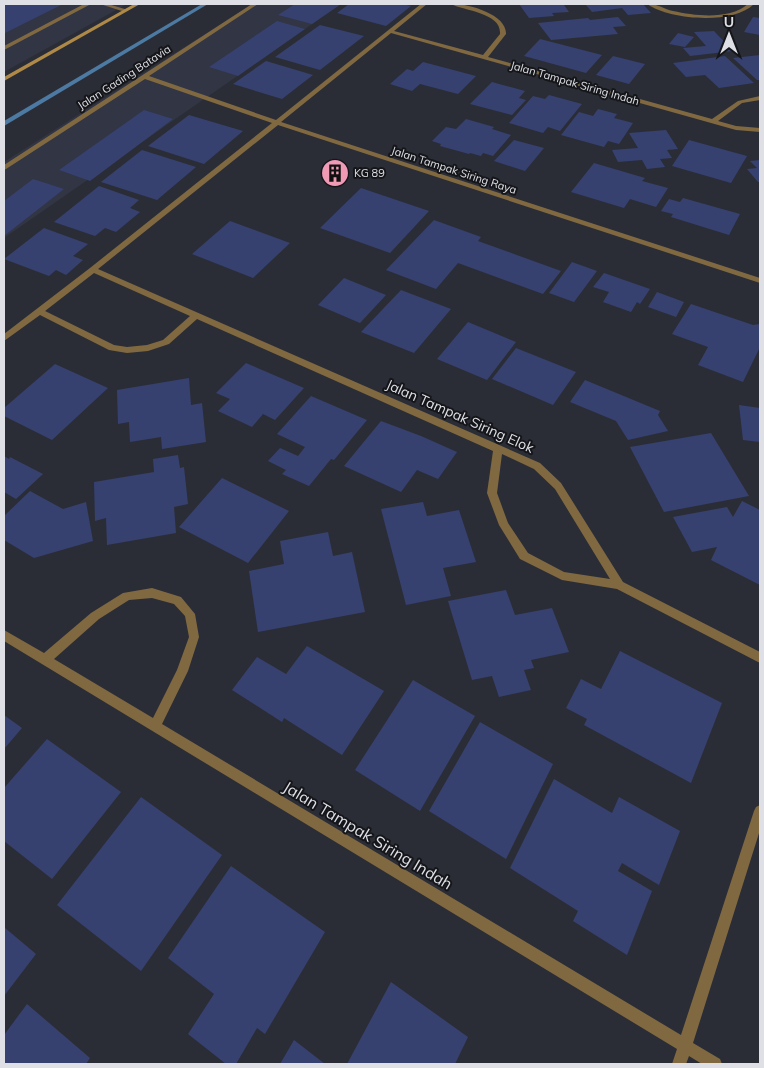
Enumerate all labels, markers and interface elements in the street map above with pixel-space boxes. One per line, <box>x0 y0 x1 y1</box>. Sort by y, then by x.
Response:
north arrow <box>704 10 754 60</box>
text: U <box>724 13 734 31</box>
street label: Jalan Gading Batavia <box>75 42 173 112</box>
street label: Jalan Tampak Siring Indah <box>509 58 641 108</box>
street label: Jalan Tampak Siring Raya <box>390 143 518 197</box>
building icon: KG 89 <box>320 158 350 188</box>
place label: KG 89 <box>354 166 385 180</box>
street label: Jalan Tampak Siring Elok <box>383 375 537 457</box>
street label: Jalan Tampak Siring Indah <box>280 776 456 894</box>

